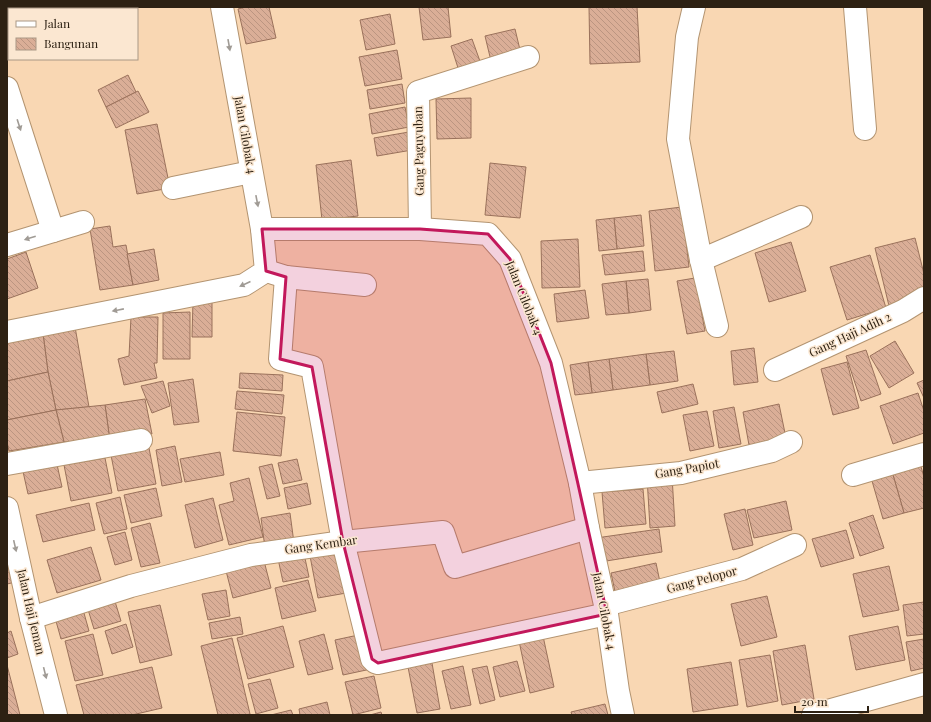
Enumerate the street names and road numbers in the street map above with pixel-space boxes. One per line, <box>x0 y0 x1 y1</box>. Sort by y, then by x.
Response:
street label: Jalan Cilobak 4 <box>231 94 261 175</box>
street label: Gang Paguyuban <box>409 106 427 196</box>
street label: Jalan Cilobak 4 <box>502 257 547 337</box>
street label: Gang Haji Adih 2 <box>806 308 893 360</box>
street label: Gang Papiot <box>653 454 721 482</box>
street label: Gang Kembar <box>283 531 359 557</box>
street label: Gang Pelopor <box>665 562 739 596</box>
street label: Jalan Haji Jeman <box>14 566 50 656</box>
street label: Jalan Cilobak 4 <box>589 570 620 651</box>

